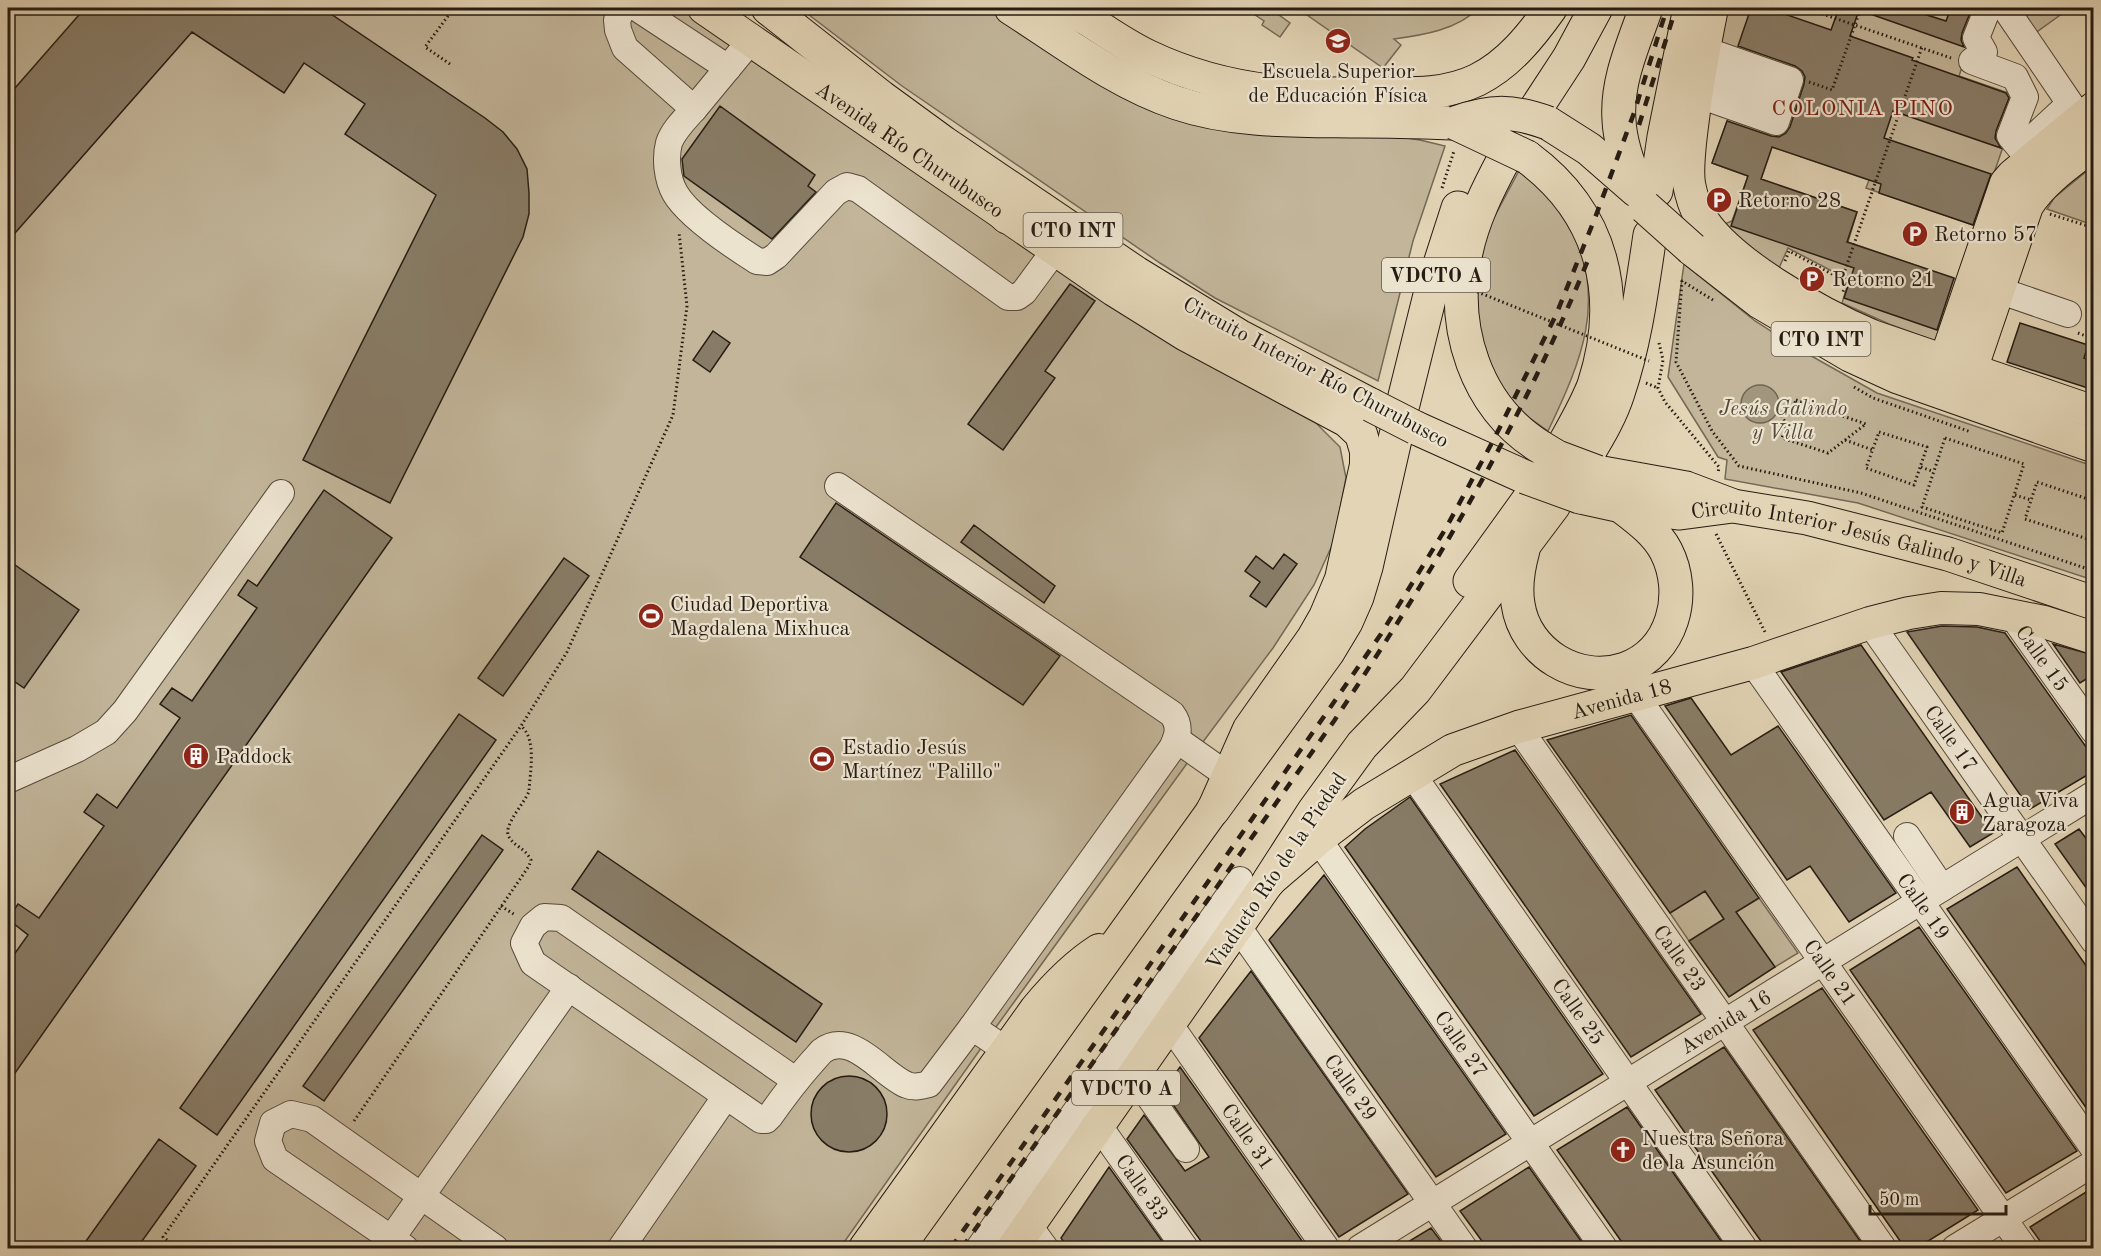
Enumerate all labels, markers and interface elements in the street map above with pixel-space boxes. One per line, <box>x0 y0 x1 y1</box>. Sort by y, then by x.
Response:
school or university icon: Escuela Superior de Educación Física <box>1323 26 1353 56</box>
place label: Escuela Superior de Educación Física <box>1248 62 1428 107</box>
street label: Avenida Río Churubusco <box>811 79 1007 223</box>
district label: COLONIA PINO <box>1772 98 1954 120</box>
parking icon: Retorno 28 <box>1704 185 1734 215</box>
place label: Retorno 28 <box>1738 191 1841 212</box>
road number: CTO INT <box>1024 213 1122 247</box>
parking icon: Retorno 57 <box>1900 219 1930 249</box>
place label: Retorno 57 <box>1934 225 2037 246</box>
road number: VDCTO A <box>1382 258 1490 292</box>
parking icon: Retorno 21 <box>1797 264 1827 294</box>
place label: Retorno 21 <box>1832 270 1935 291</box>
street label: Circuito Interior Río Churubusco <box>1179 294 1452 453</box>
road number: CTO INT <box>1772 322 1870 356</box>
park label: Jesús Galindo y Villa <box>1719 399 1847 444</box>
street label: Circuito Interior Jesús Galindo y Villa <box>1690 496 2029 592</box>
place label: Ciudad Deportiva Magdalena Mixhuca <box>670 595 850 640</box>
sports icon: Ciudad Deportiva Magdalena Mixhuca <box>636 601 666 631</box>
street label: Calle 15 <box>2011 622 2071 696</box>
street label: Avenida 18 <box>1569 677 1674 724</box>
street label: Calle 17 <box>1920 702 1980 776</box>
place label: Estadio Jesús Martínez "Palillo" <box>842 738 1001 783</box>
building icon: Paddock <box>181 741 211 771</box>
sports icon: Estadio Jesús Martínez "Palillo" <box>807 744 837 774</box>
place label: Paddock <box>216 747 292 768</box>
street label: Viaducto Río de la Piedad <box>1203 769 1351 975</box>
place label: Agua Viva Zaragoza <box>1982 791 2079 836</box>
building icon: Agua Viva Zaragoza <box>1947 797 1977 827</box>
street label: Calle 19 <box>1892 870 1953 944</box>
street label: Calle 23 <box>1648 922 1709 996</box>
street label: Calle 21 <box>1799 936 1860 1010</box>
street label: Calle 25 <box>1547 975 1607 1049</box>
street label: Avenida 16 <box>1677 987 1776 1059</box>
street label: Calle 27 <box>1430 1008 1490 1082</box>
street label: Calle 29 <box>1319 1051 1380 1125</box>
road number: VDCTO A <box>1072 1071 1180 1105</box>
street label: Calle 31 <box>1216 1100 1277 1174</box>
place label: Nuestra Señora de la Asunción <box>1642 1129 1784 1174</box>
church icon: Nuestra Señora de la Asunción <box>1608 1135 1638 1165</box>
street label: Calle 33 <box>1111 1151 1171 1225</box>
scale bar <box>1870 1178 2006 1216</box>
text: 50 m <box>1879 1191 1919 1209</box>

